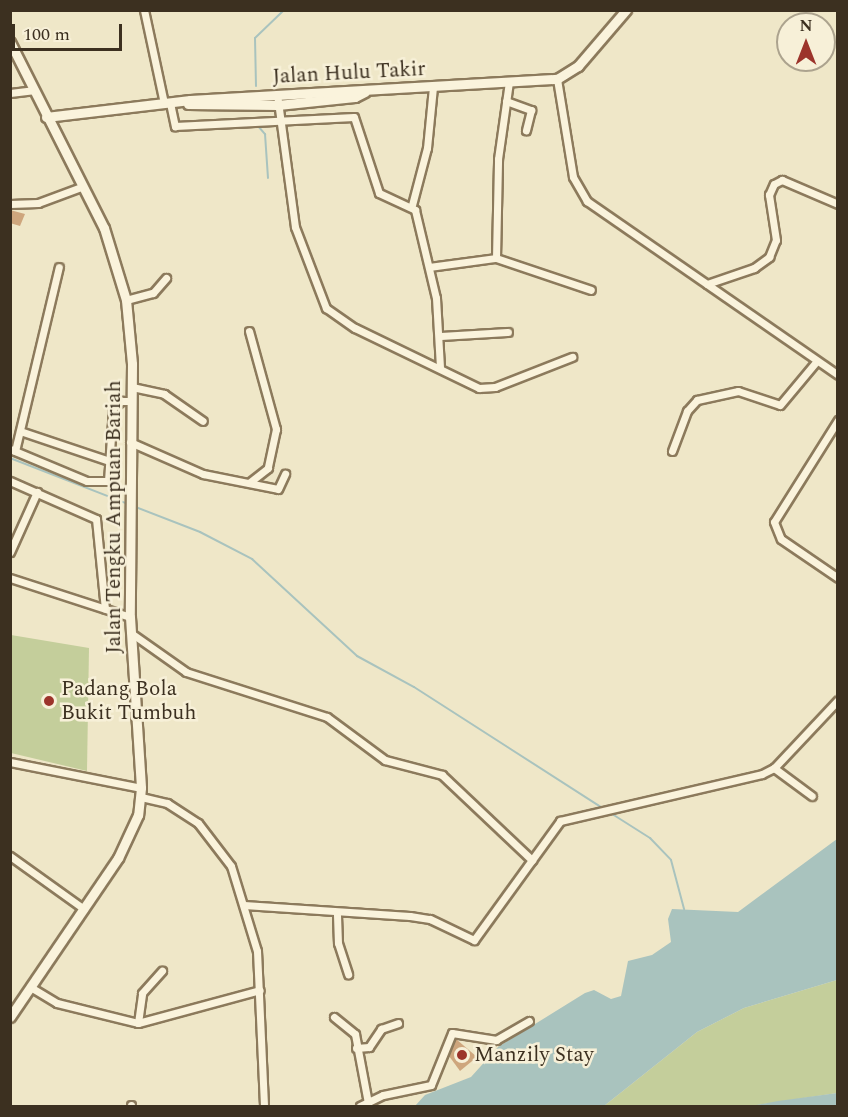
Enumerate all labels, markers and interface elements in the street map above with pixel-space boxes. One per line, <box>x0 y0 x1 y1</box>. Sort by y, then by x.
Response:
scale bar <box>15 12 124 50</box>
north arrow <box>776 12 836 72</box>
text: N <box>799 14 813 38</box>
text: 100 m <box>23 21 70 48</box>
street label: Jalan Hulu Takir <box>272 56 426 90</box>
street label: Jalan Tengku Ampuan Bariah <box>101 380 127 654</box>
place label: Padang Bola Bukit Tumbuh <box>61 676 196 726</box>
marker: Padang Bola Bukit Tumbuh <box>42 694 56 708</box>
place label: Manzily Stay <box>474 1042 594 1068</box>
marker: Manzily Stay <box>455 1048 469 1062</box>

